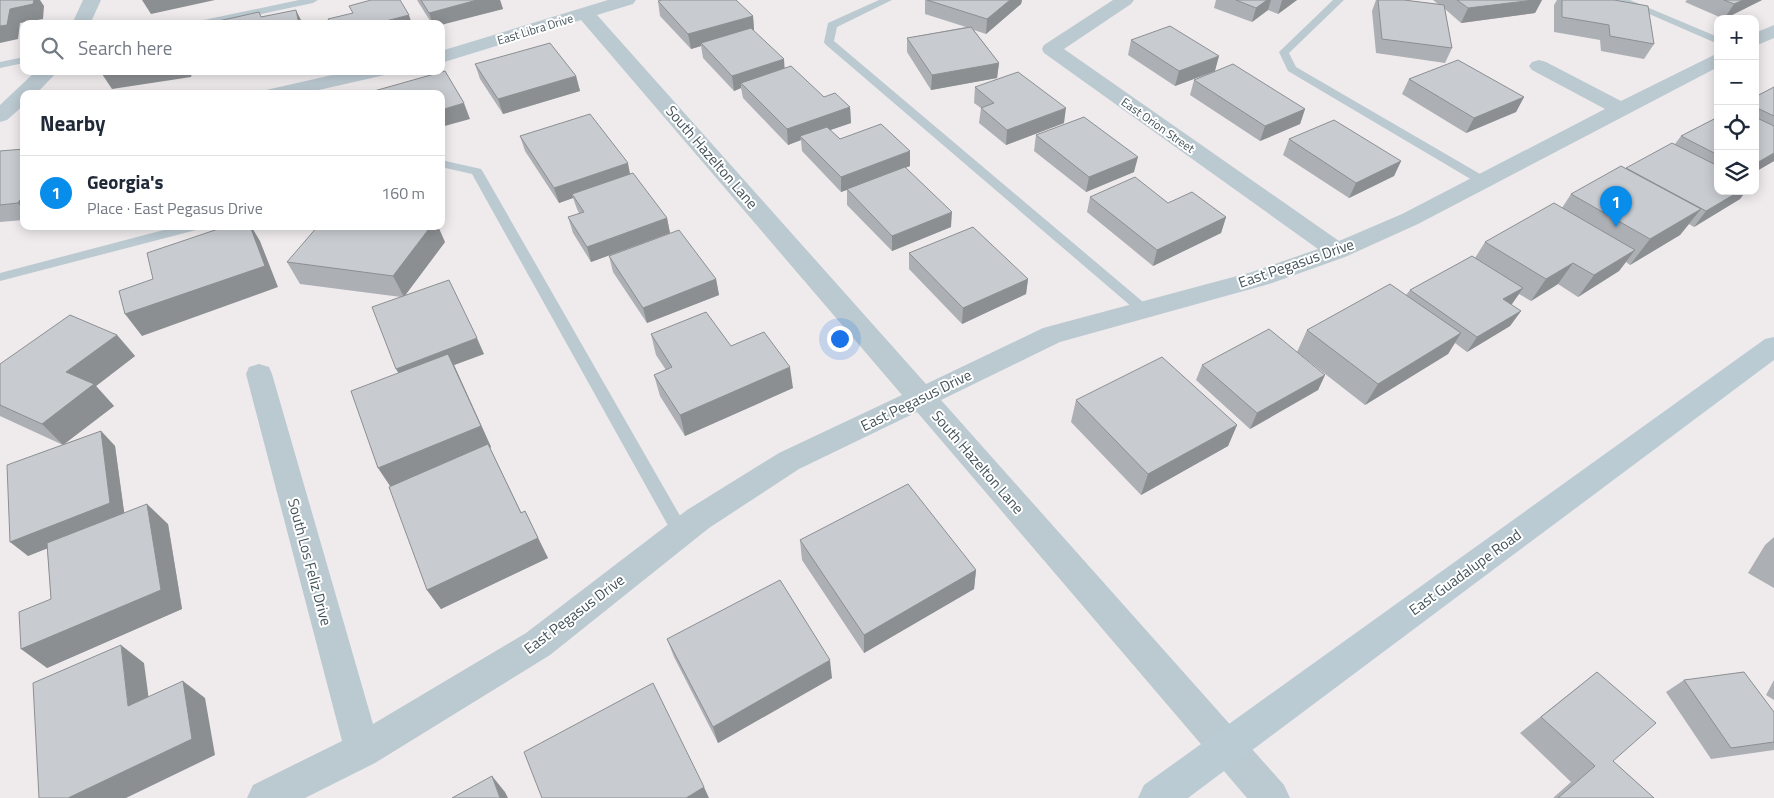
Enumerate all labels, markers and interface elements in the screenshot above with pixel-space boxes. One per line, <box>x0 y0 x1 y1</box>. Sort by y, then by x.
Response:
street label: East Libra Drive <box>495 8 575 50</box>
map controls <box>1714 15 1759 195</box>
button: + <box>1714 15 1759 60</box>
search box <box>20 20 445 75</box>
text: Search here <box>78 33 172 62</box>
icon: search <box>38 34 66 62</box>
button: − <box>1714 60 1759 105</box>
street label: East Orion Street <box>1117 93 1199 158</box>
street label: South Hazelton Lane <box>660 100 764 214</box>
button: locate <box>1714 105 1759 150</box>
text: Nearby <box>40 107 105 139</box>
button: layers <box>1714 150 1759 195</box>
text: Georgia's <box>87 167 164 196</box>
text: 1 <box>52 181 60 205</box>
text: 160 m <box>381 181 425 205</box>
pin: 1 <box>1600 186 1632 227</box>
text: Place · East Pegasus Drive <box>87 196 263 220</box>
street label: East Pegasus Drive <box>1235 232 1357 294</box>
your location <box>827 326 853 352</box>
street label: East Pegasus Drive <box>857 363 975 437</box>
street label: South Hazelton Lane <box>926 405 1030 519</box>
street label: South Los Feliz Drive <box>282 496 338 628</box>
street label: East Guadalupe Road <box>1404 523 1526 621</box>
street label: East Pegasus Drive <box>519 568 629 660</box>

